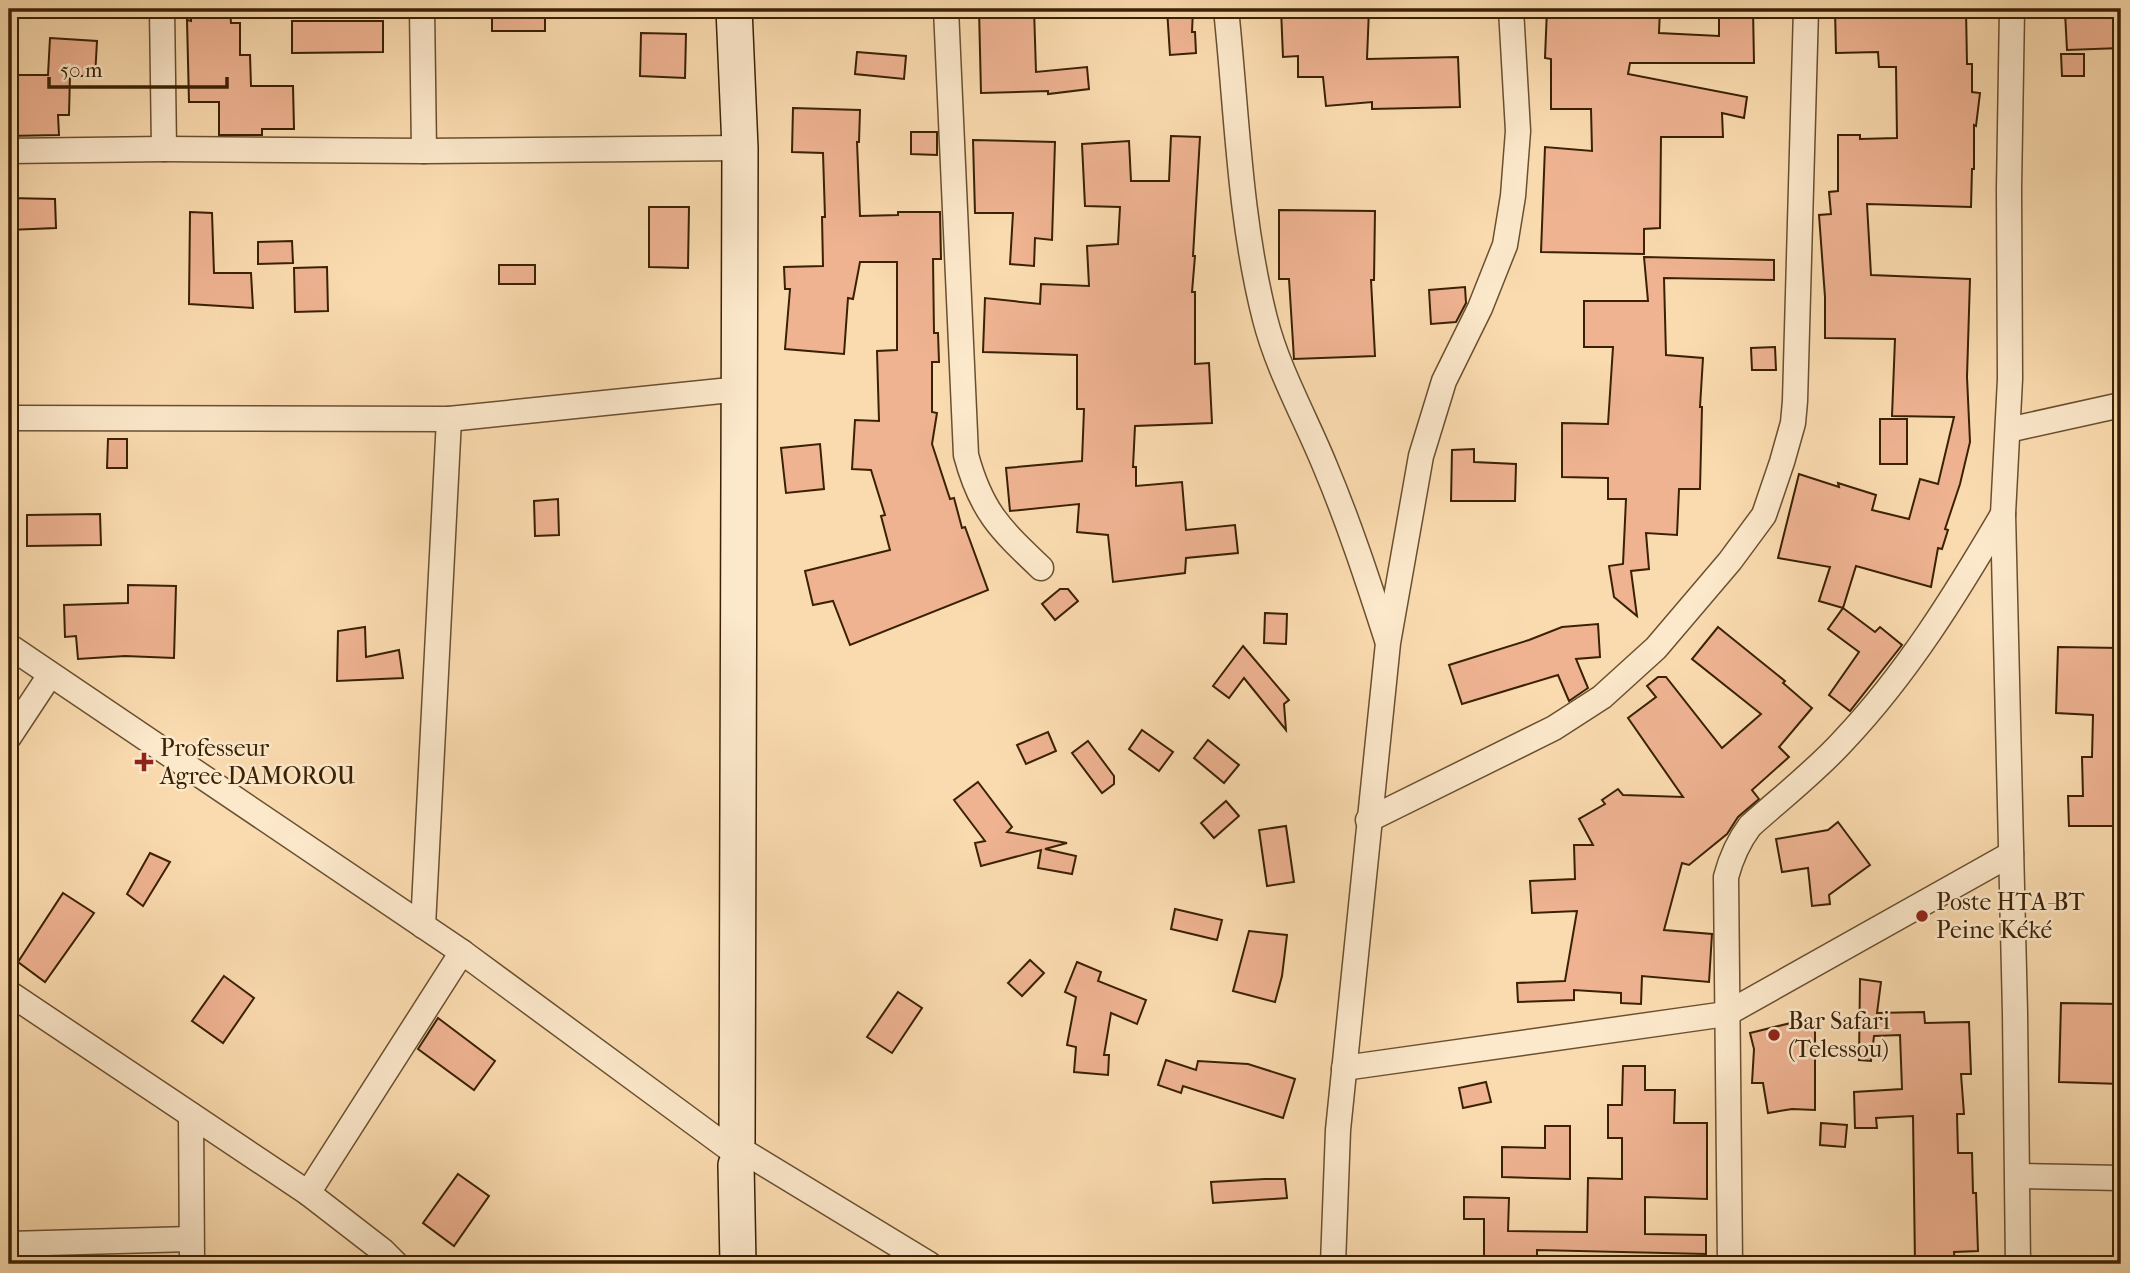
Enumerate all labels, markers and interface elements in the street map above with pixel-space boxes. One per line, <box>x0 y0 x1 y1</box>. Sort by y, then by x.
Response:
scale bar <box>49 46 228 90</box>
text: 50 m <box>60 58 103 82</box>
place label: Professeur Agree DAMOROU <box>159 734 356 790</box>
marker: Professeur Agree DAMOROU <box>134 752 154 772</box>
place label: Poste HTA-BT Peine Kéké <box>1936 888 2086 944</box>
marker: Poste HTA-BT Peine Kéké <box>1914 908 1930 924</box>
place label: Bar Safari (Telessou) <box>1788 1007 1890 1063</box>
marker: Bar Safari (Telessou) <box>1766 1027 1782 1043</box>

